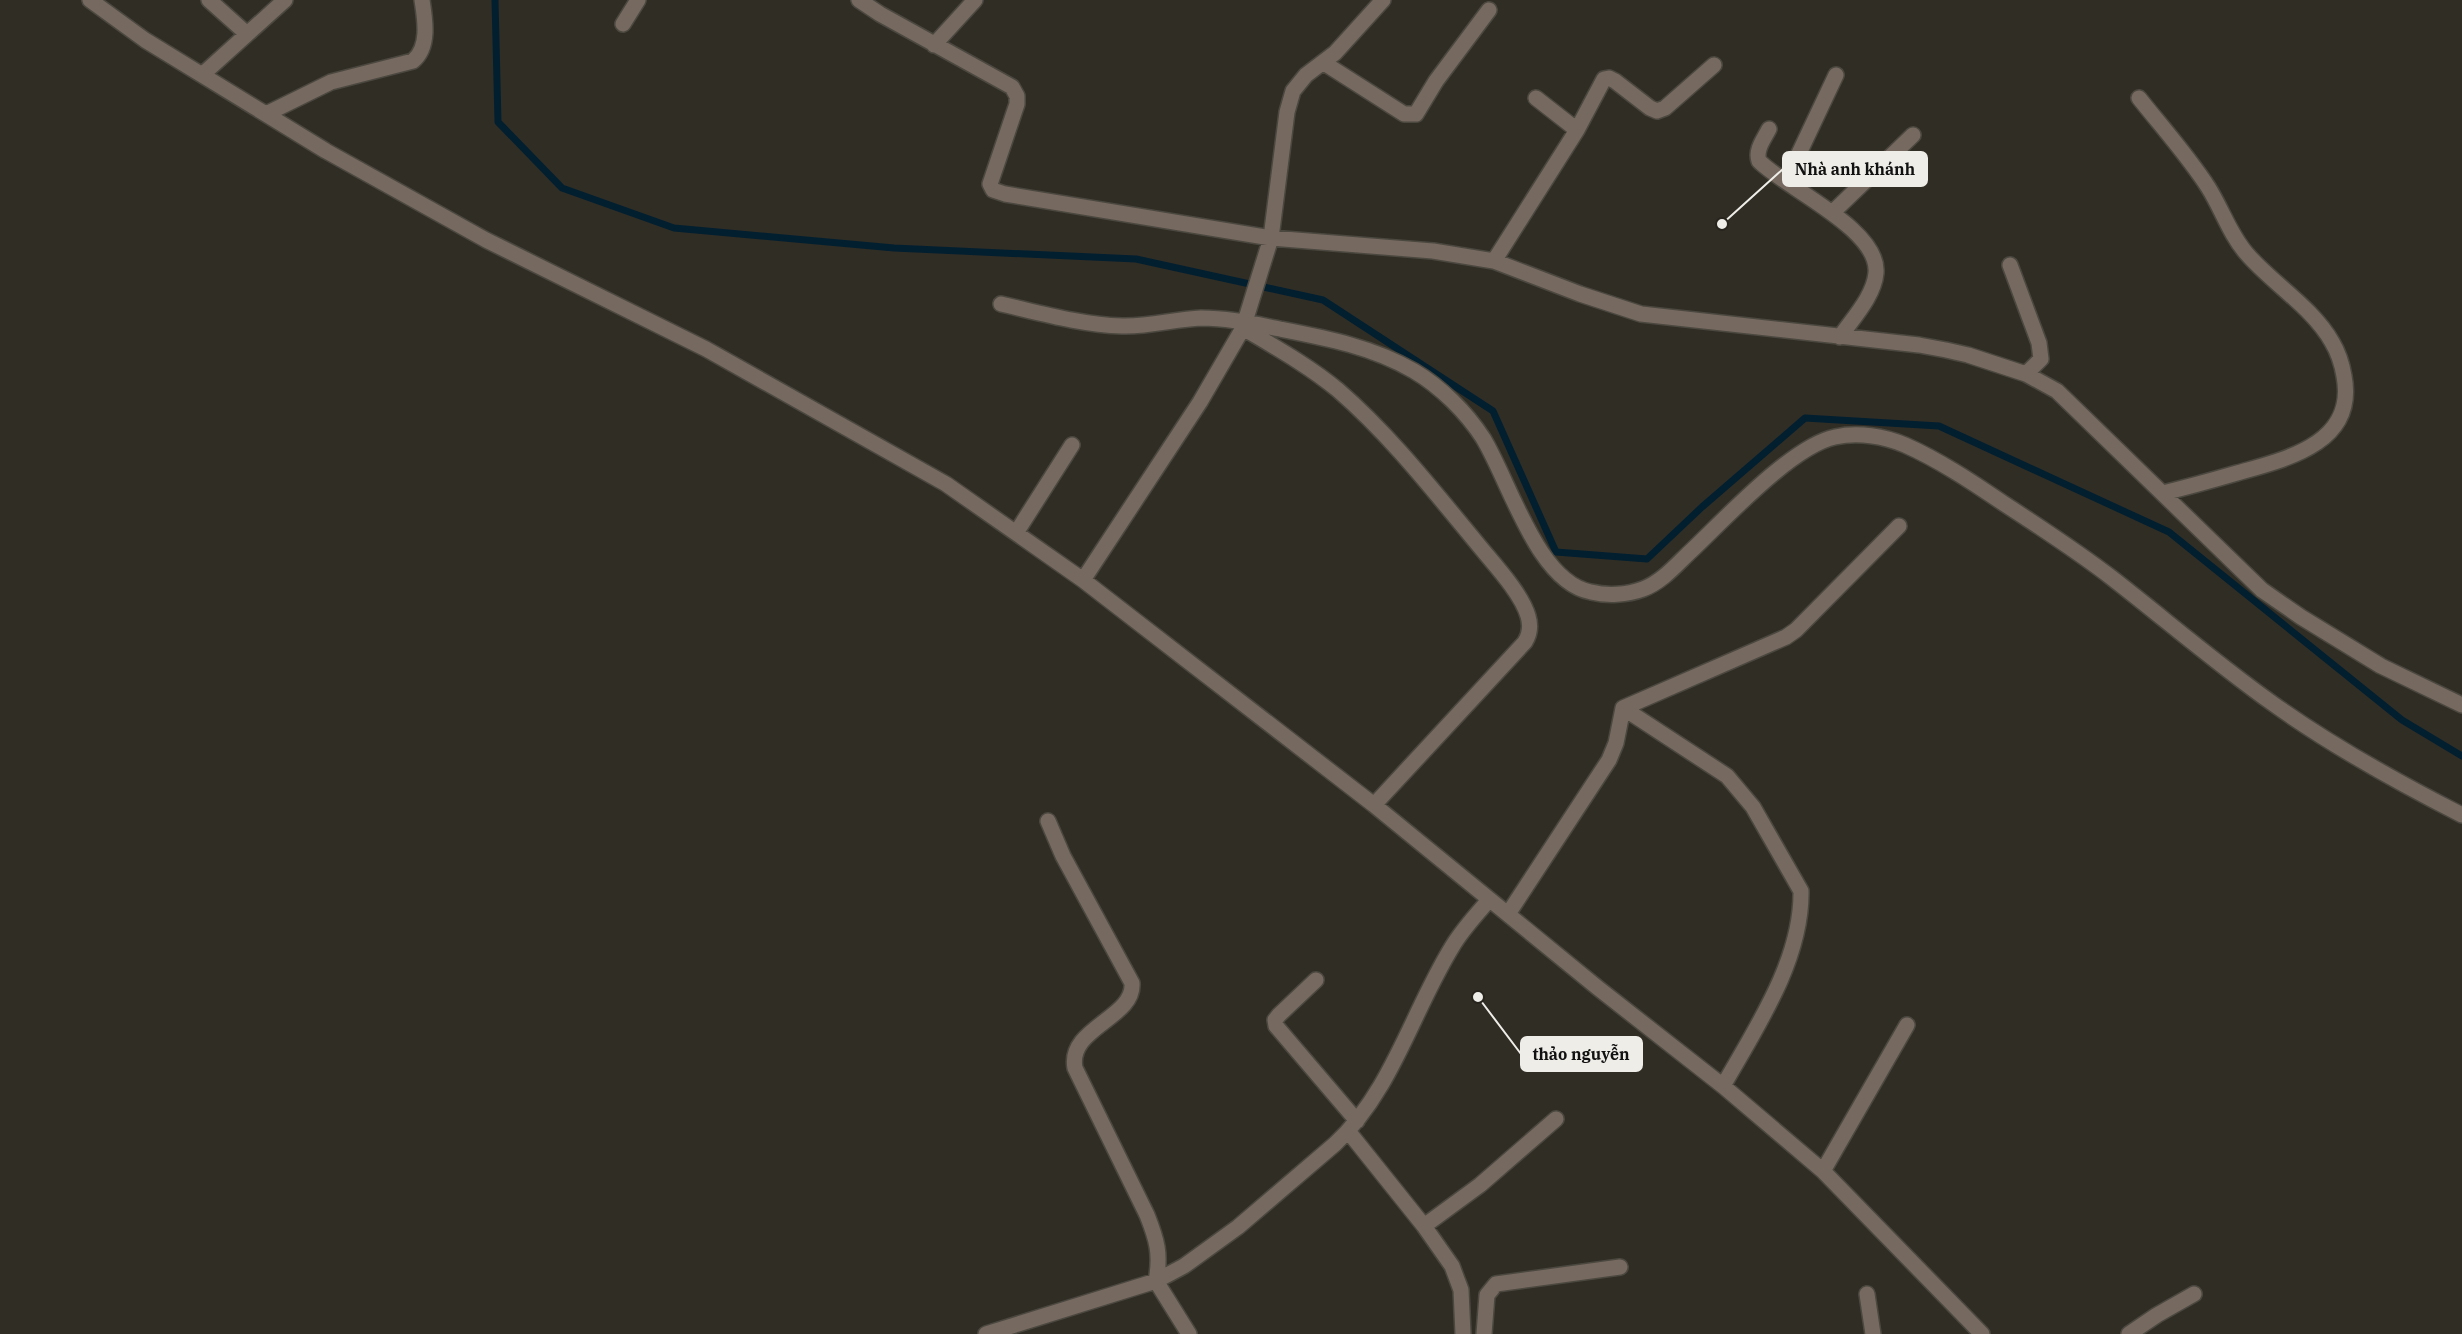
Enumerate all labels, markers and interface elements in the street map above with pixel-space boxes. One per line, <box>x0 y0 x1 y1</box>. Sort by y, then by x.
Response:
callout: Nhà anh khánh <box>1783 152 1927 186</box>
text: Nhà anh khánh <box>1795 159 1915 179</box>
callout: thảo nguyễn <box>1521 1037 1642 1071</box>
text: thảo nguyễn <box>1532 1043 1630 1064</box>

